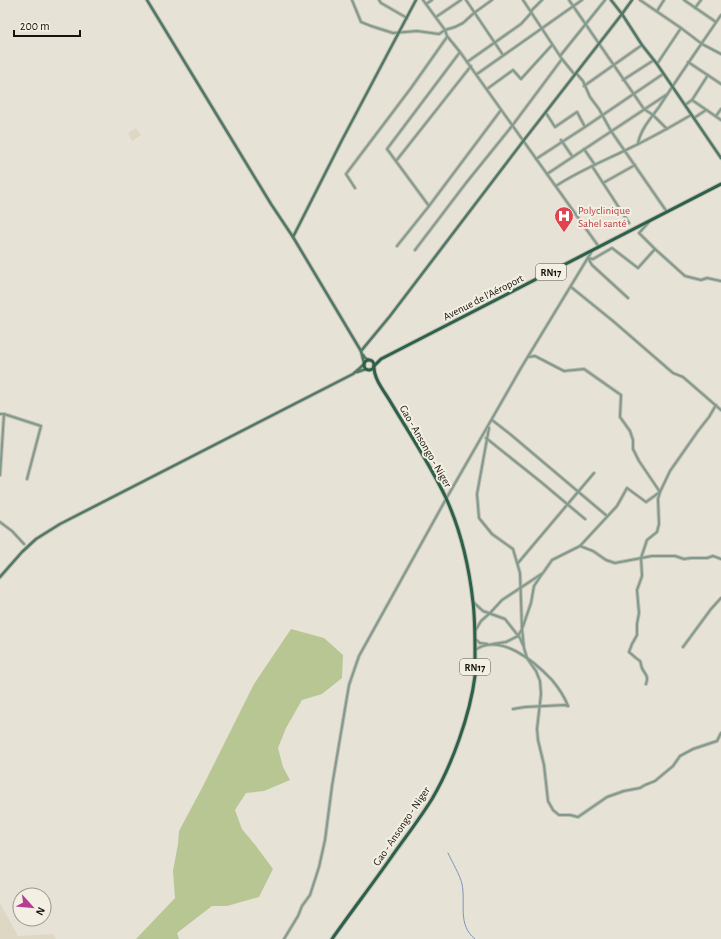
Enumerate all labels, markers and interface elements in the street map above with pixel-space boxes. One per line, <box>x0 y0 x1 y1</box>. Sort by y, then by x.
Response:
scale bar <box>14 12 80 38</box>
text: 200 m <box>20 20 50 32</box>
hospital icon: Polyclinique Sahel santé <box>553 205 575 233</box>
place label: Polyclinique Sahel santé <box>578 205 630 229</box>
road number: RN17 <box>536 264 566 280</box>
street label: Avenue de l'Aéroport <box>441 272 526 322</box>
street label: Gao - Ansongo - Niger <box>398 403 454 490</box>
road number: RN17 <box>460 659 490 675</box>
street label: Gao - Ansongo - Niger <box>371 784 432 868</box>
north arrow <box>12 887 52 927</box>
text: N <box>34 905 47 917</box>

